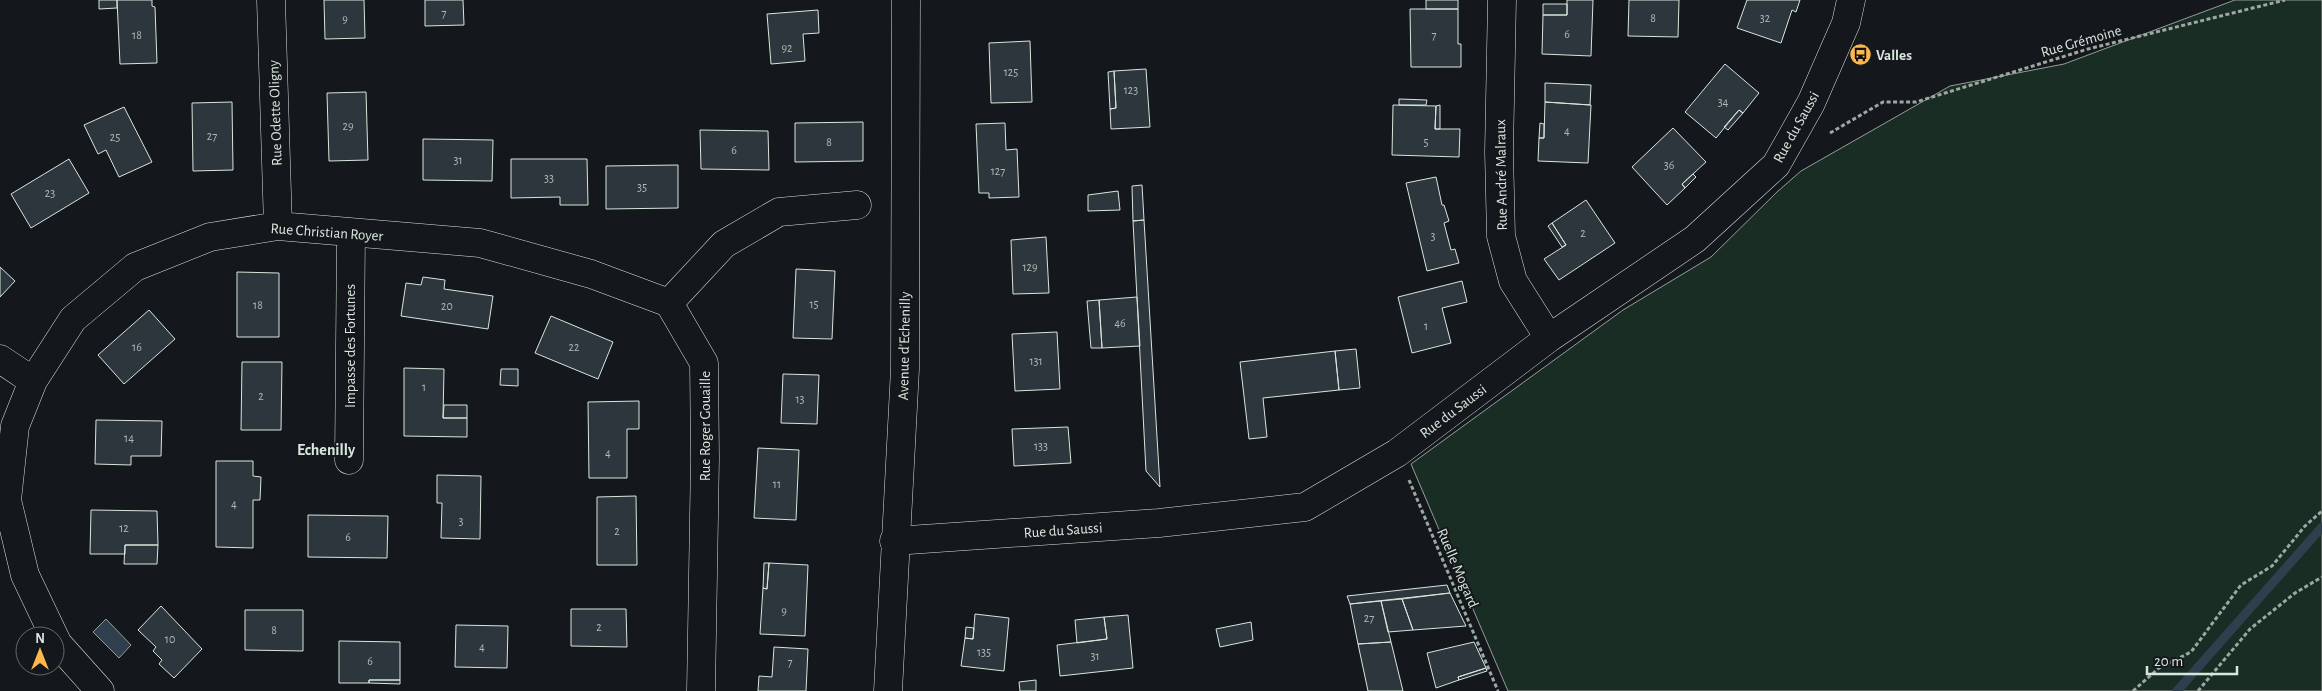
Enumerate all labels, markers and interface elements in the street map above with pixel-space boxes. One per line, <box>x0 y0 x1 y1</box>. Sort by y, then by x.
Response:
house number: 7 <box>441 7 447 19</box>
house number: 8 <box>1650 12 1656 24</box>
house number: 32 <box>1760 12 1771 24</box>
house number: 9 <box>342 13 348 25</box>
street label: Rue Grémoine <box>2039 23 2123 60</box>
house number: 6 <box>1564 28 1570 40</box>
house number: 18 <box>132 29 142 41</box>
house number: 7 <box>1431 29 1437 41</box>
house number: 92 <box>781 42 793 54</box>
bus stop icon: Valles <box>1848 43 1872 67</box>
place label: Valles <box>1876 48 1912 63</box>
street label: Rue Odette Oligny <box>266 59 285 166</box>
house number: 125 <box>1004 66 1018 78</box>
house number: 123 <box>1124 84 1138 96</box>
street label: Rue du Saussi <box>1771 89 1822 165</box>
house number: 34 <box>1718 96 1729 108</box>
street label: Rue André Malraux <box>1493 119 1510 231</box>
house number: 29 <box>342 120 354 132</box>
house number: 4 <box>1564 125 1570 137</box>
house number: 27 <box>207 130 217 142</box>
house number: 25 <box>110 131 120 143</box>
house number: 8 <box>826 136 832 148</box>
house number: 5 <box>1423 136 1429 148</box>
house number: 6 <box>731 144 737 156</box>
house number: 31 <box>453 154 463 166</box>
house number: 36 <box>1664 159 1675 171</box>
house number: 127 <box>991 165 1005 177</box>
house number: 33 <box>544 172 554 184</box>
house number: 35 <box>637 181 647 193</box>
house number: 23 <box>45 187 55 199</box>
street label: Rue Christian Royer <box>270 221 384 244</box>
house number: 2 <box>1580 227 1586 239</box>
house number: 3 <box>1431 230 1436 242</box>
house number: 129 <box>1022 261 1038 273</box>
street label: Impasse des Fortunes <box>343 284 358 408</box>
street label: Avenue d'Echenilly <box>896 291 913 401</box>
house number: 15 <box>809 298 819 310</box>
house number: 18 <box>253 299 263 311</box>
house number: 20 <box>441 300 453 312</box>
house number: 46 <box>1114 317 1126 329</box>
house number: 1 <box>1424 320 1428 332</box>
house number: 16 <box>132 341 142 353</box>
house number: 22 <box>569 341 580 353</box>
house number: 131 <box>1029 355 1043 367</box>
street label: Rue Roger Gouaille <box>698 371 713 481</box>
house number: 1 <box>422 381 426 393</box>
street label: Rue du Saussi <box>1417 382 1489 441</box>
house number: 2 <box>258 390 264 402</box>
house number: 13 <box>795 393 805 405</box>
house number: 14 <box>124 432 134 444</box>
house number: 133 <box>1034 440 1048 452</box>
district label: Echenilly <box>297 442 356 459</box>
house number: 4 <box>605 447 611 459</box>
house number: 11 <box>773 478 781 490</box>
house number: 4 <box>231 498 237 510</box>
house number: 3 <box>459 515 464 527</box>
street label: Rue du Saussi <box>1023 520 1103 541</box>
house number: 12 <box>119 522 129 534</box>
house number: 2 <box>614 525 620 537</box>
street label: Ruelle Mogard <box>1434 526 1481 610</box>
house number: 6 <box>345 531 351 543</box>
house number: 9 <box>781 605 787 617</box>
house number: 27 <box>1364 612 1374 624</box>
house number: 2 <box>596 621 602 633</box>
house number: 8 <box>271 624 277 636</box>
north arrow <box>15 626 65 676</box>
text: N <box>35 632 45 646</box>
house number: 10 <box>165 633 175 645</box>
house number: 4 <box>479 641 485 653</box>
scale bar <box>2147 644 2237 676</box>
house number: 135 <box>977 646 991 658</box>
house number: 31 <box>1090 650 1100 662</box>
text: 20 m <box>2154 654 2183 669</box>
house number: 6 <box>367 655 373 667</box>
house number: 7 <box>787 656 793 668</box>

